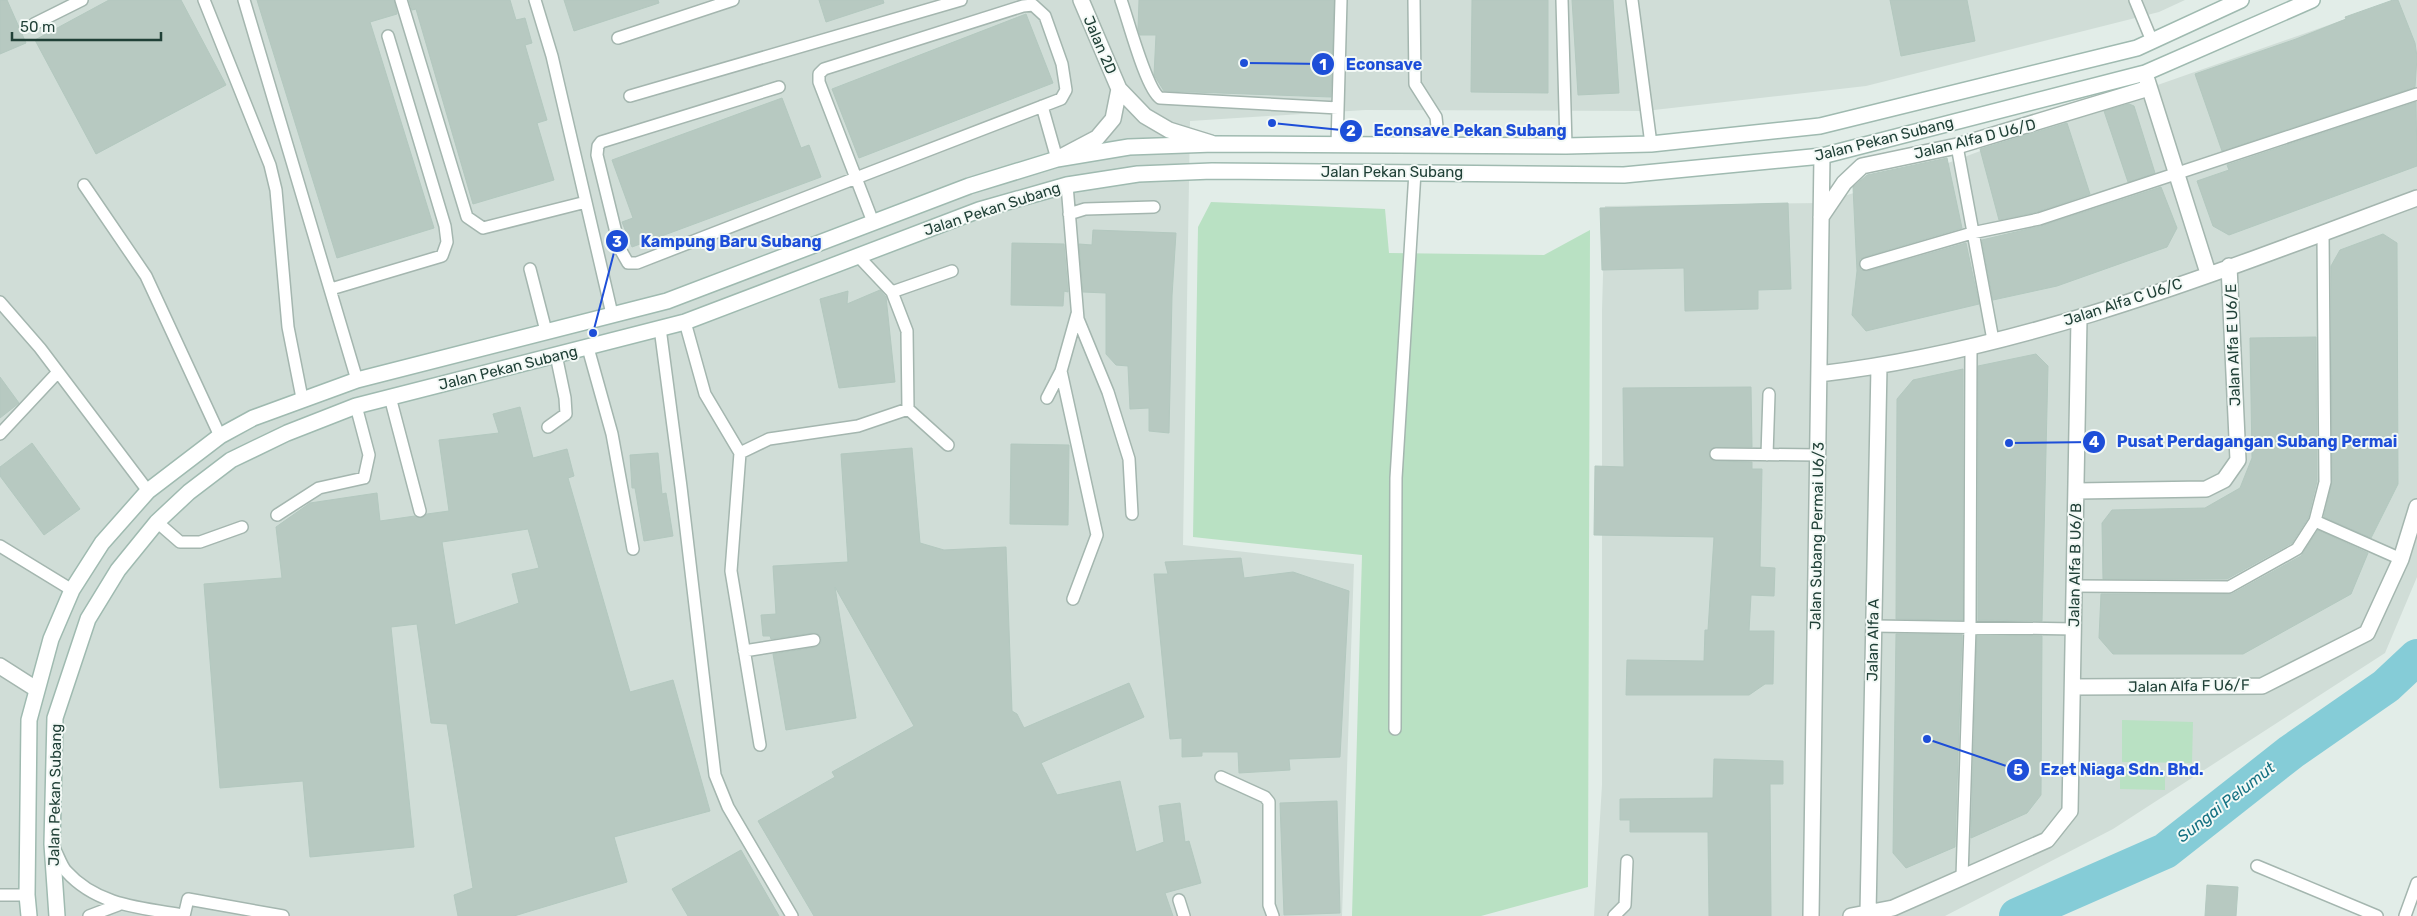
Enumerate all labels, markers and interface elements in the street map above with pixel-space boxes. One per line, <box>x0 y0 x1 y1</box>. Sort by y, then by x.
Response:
scale bar <box>12 10 161 42</box>
street label: Jalan 2D <box>1080 13 1120 77</box>
text: 50 m <box>20 18 55 36</box>
callout: Econsave <box>1310 49 1432 80</box>
text: Econsave <box>1346 55 1422 74</box>
text: 1 <box>1319 56 1327 74</box>
street label: Jalan Pekan Subang <box>1813 113 1955 165</box>
callout: Econsave Pekan Subang <box>1338 115 1577 146</box>
street label: Jalan Alfa D U6/D <box>1912 115 2038 163</box>
text: Econsave Pekan Subang <box>1373 121 1567 140</box>
text: 2 <box>1346 122 1356 140</box>
street label: Jalan Pekan Subang <box>1321 163 1463 181</box>
street label: Jalan Pekan Subang <box>921 178 1063 240</box>
callout: Kampung Baru Subang <box>605 226 831 257</box>
text: Kampung Baru Subang <box>640 232 822 251</box>
text: 3 <box>612 233 622 251</box>
street label: Jalan Alfa C U6/C <box>2062 274 2184 330</box>
street label: Jalan Alfa E U6/E <box>2222 284 2244 406</box>
street label: Jalan Pekan Subang <box>437 342 579 394</box>
callout: Pusat Perdagangan Subang Permai <box>2082 426 2407 457</box>
text: Pusat Perdagangan Subang Permai <box>2117 432 2397 451</box>
text: 4 <box>2089 433 2099 451</box>
street label: Jalan Subang Permai U6/3 <box>1806 442 1828 630</box>
street label: Jalan Alfa B U6/B <box>2065 503 2085 627</box>
street label: Jalan Alfa A <box>1863 598 1883 682</box>
street label: Jalan Alfa F U6/F <box>2128 676 2250 696</box>
street label: Jalan Pekan Subang <box>45 724 65 866</box>
callout: Ezet Niaga Sdn. Bhd. <box>2005 754 2214 785</box>
water label: Sungai Pelumut <box>2173 757 2279 846</box>
text: Ezet Niaga Sdn. Bhd. <box>2040 760 2204 779</box>
text: 5 <box>2013 761 2023 779</box>

